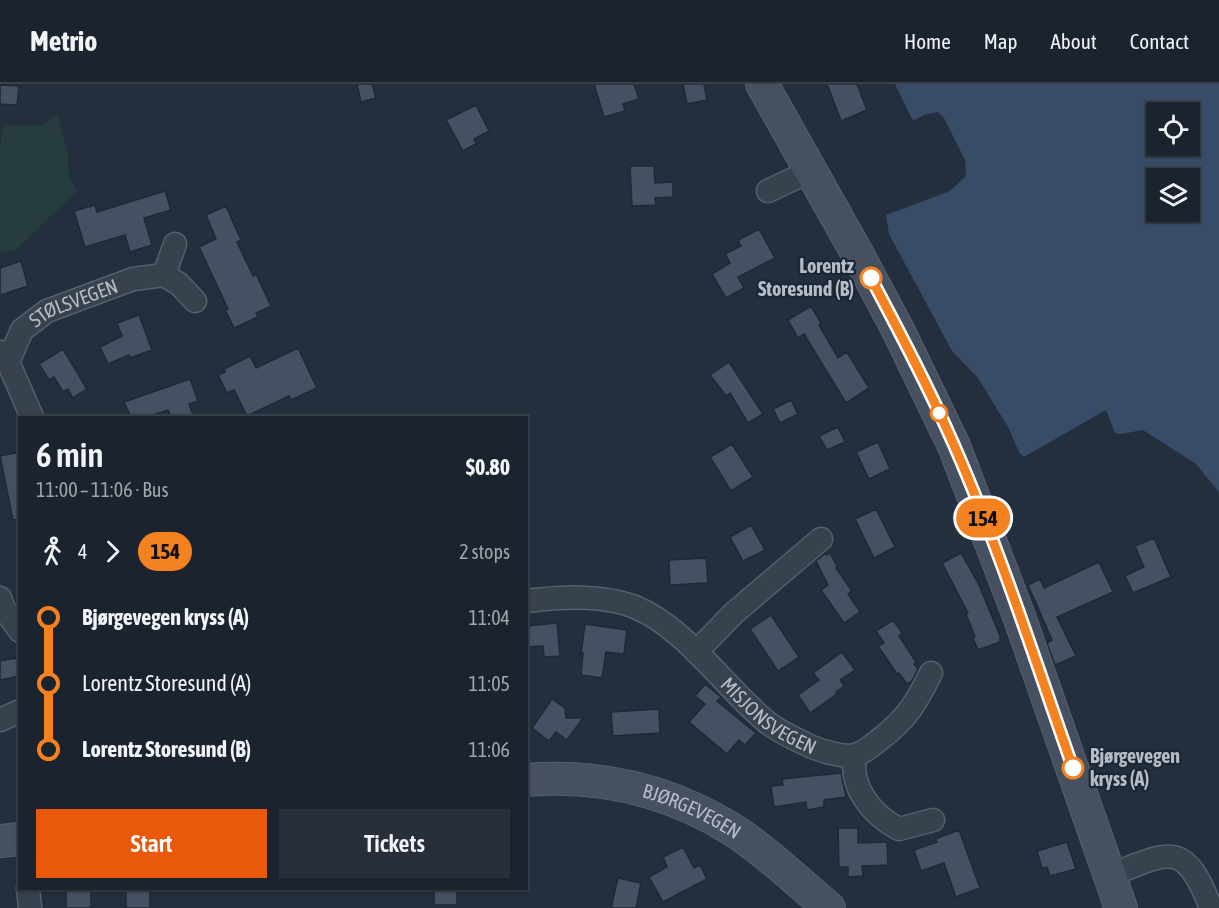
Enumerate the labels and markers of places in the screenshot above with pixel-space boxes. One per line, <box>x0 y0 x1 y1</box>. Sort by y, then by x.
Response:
place label: Lorentz Storesund (B) <box>758 254 855 300</box>
marker: Lorentz Storesund (B) <box>860 267 882 289</box>
unlabelled marker <box>930 404 948 422</box>
place label: Bjørgevegen kryss (A) <box>1090 744 1180 790</box>
marker: Bjørgevegen kryss (A) <box>1062 757 1084 779</box>

